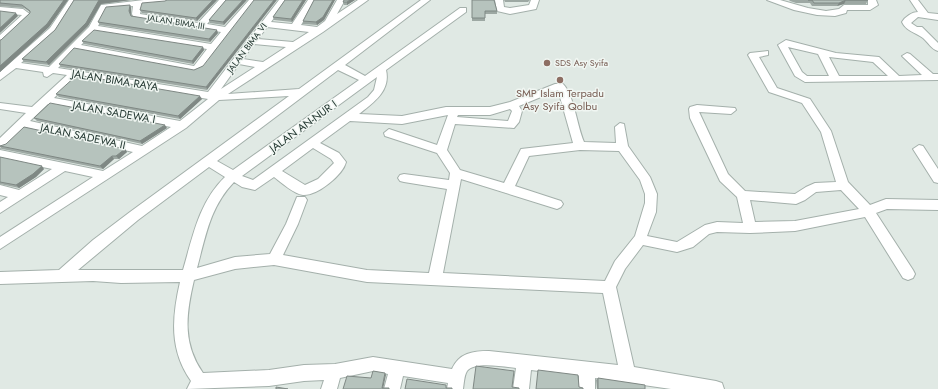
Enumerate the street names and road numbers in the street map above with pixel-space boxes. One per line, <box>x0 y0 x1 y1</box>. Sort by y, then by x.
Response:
street label: JALAN BIMA III <box>146 10 206 32</box>
street label: JALAN BIMA VI <box>223 20 270 76</box>
street label: JALAN BIMA RAYA <box>69 65 160 95</box>
street label: JALAN SADEWA I <box>69 96 157 127</box>
street label: JALAN AN-NUR I <box>264 96 340 157</box>
street label: JALAN SADEWA II <box>37 119 127 153</box>

